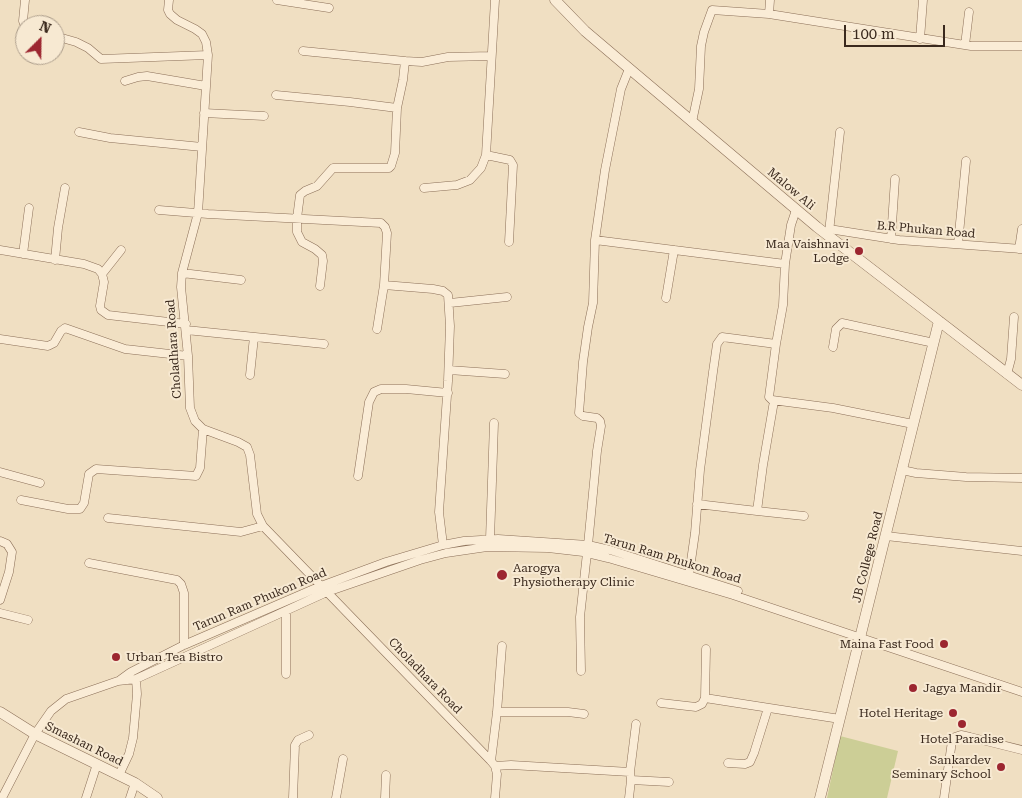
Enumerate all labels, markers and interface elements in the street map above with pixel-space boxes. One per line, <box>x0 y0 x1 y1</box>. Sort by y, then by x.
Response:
north arrow <box>15 15 65 65</box>
scale bar <box>847 15 948 47</box>
text: N <box>37 18 54 37</box>
text: 100 m <box>852 25 895 43</box>
street label: Malow Ali <box>764 165 818 213</box>
street label: B.R Phukan Road <box>876 219 976 241</box>
place label: Maa Vaishnavi Lodge <box>766 237 849 265</box>
marker: Maa Vaishnavi Lodge <box>853 245 865 257</box>
street label: Choladhara Road <box>163 299 185 399</box>
street label: JB College Road <box>850 510 886 604</box>
street label: Tarun Ram Phukon Road <box>601 531 743 587</box>
place label: Aarogya Physiotherapy Clinic <box>513 561 634 589</box>
street label: Tarun Ram Phukon Road <box>191 565 329 635</box>
marker: Aarogya Physiotherapy Clinic <box>495 568 509 582</box>
street label: Choladhara Road <box>385 635 465 717</box>
place label: Maina Fast Food <box>840 637 934 651</box>
marker: Maina Fast Food <box>938 638 950 650</box>
place label: Urban Tea Bistro <box>126 650 223 664</box>
marker: Urban Tea Bistro <box>110 651 122 663</box>
place label: Jagya Mandir <box>923 681 1001 695</box>
marker: Jagya Mandir <box>907 682 919 694</box>
place label: Hotel Heritage <box>859 706 943 720</box>
marker: Hotel Heritage <box>947 707 959 719</box>
marker: Hotel Paradise <box>956 718 968 730</box>
street label: Smashan Road <box>43 719 125 769</box>
place label: Hotel Paradise <box>920 732 1004 746</box>
place label: Sankardev Seminary School <box>892 753 991 781</box>
marker: Sankardev Seminary School <box>995 761 1007 773</box>

